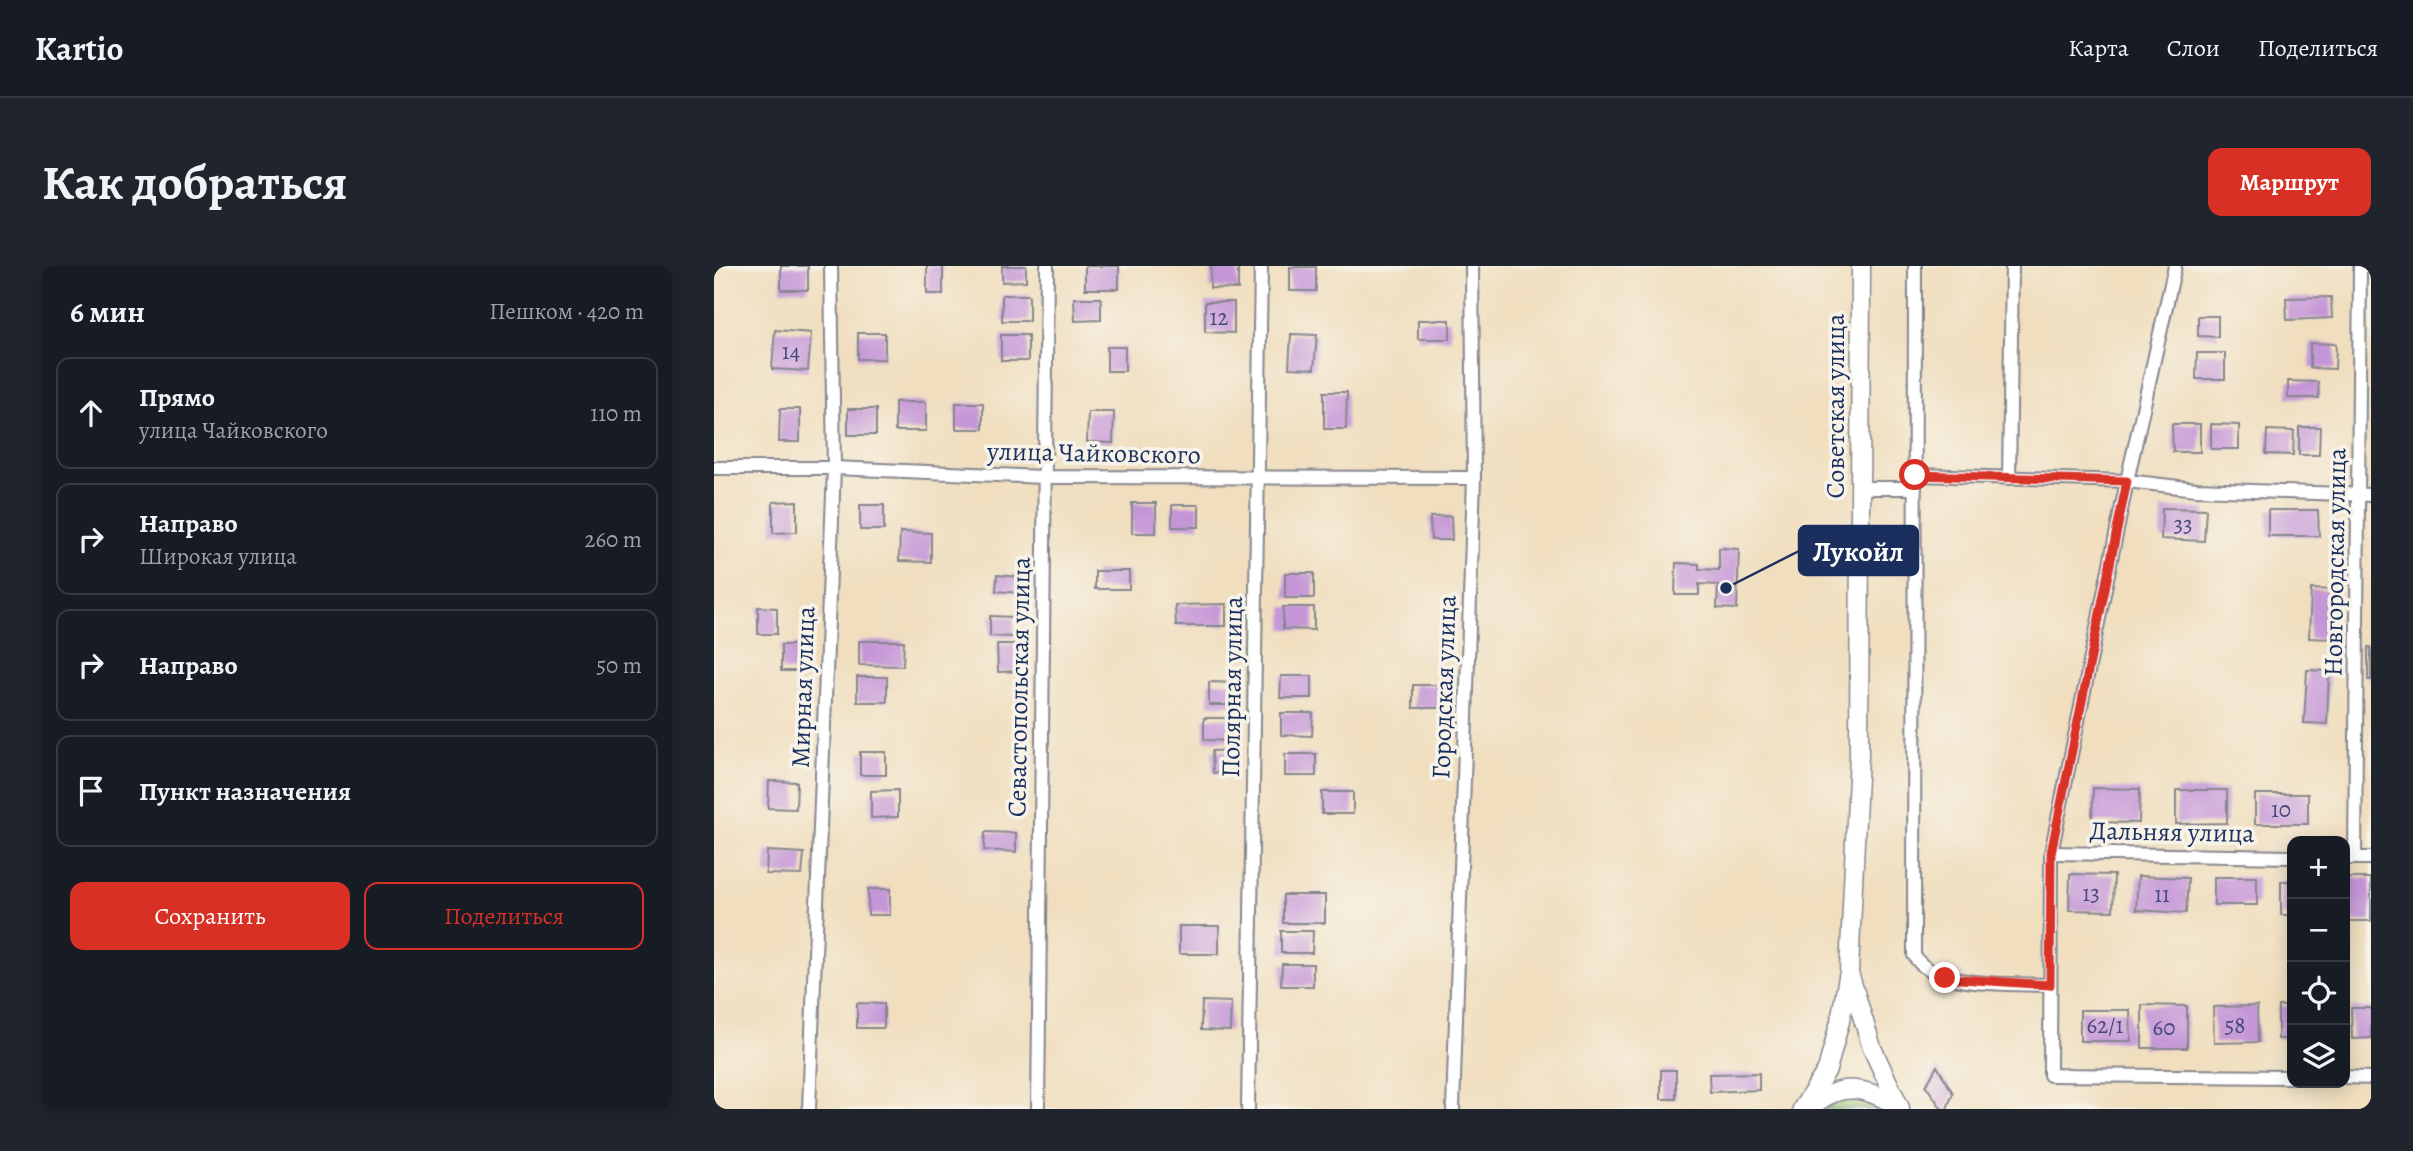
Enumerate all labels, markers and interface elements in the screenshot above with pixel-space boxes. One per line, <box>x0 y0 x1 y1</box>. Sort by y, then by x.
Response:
text: Kartio <box>35 26 123 71</box>
text: Карта <box>2068 32 2129 64</box>
text: Слои <box>2167 32 2220 64</box>
text: Поделиться <box>2258 32 2378 64</box>
button: Маршрут <box>2208 148 2371 216</box>
text: Как добраться <box>42 149 348 216</box>
text: 6 мин <box>70 292 145 332</box>
text: Пешком · 420 m <box>489 296 644 327</box>
house number: 12 <box>1210 302 1228 333</box>
street label: Советская улица <box>1818 314 1853 498</box>
house number: 14 <box>782 336 800 367</box>
text: Прямо <box>139 380 215 415</box>
icon: ahead <box>72 394 110 432</box>
text: 110 m <box>590 398 642 429</box>
text: улица Чайковского <box>139 415 328 446</box>
street label: улица Чайковского <box>986 434 1201 472</box>
street label: Новгородская улица <box>2316 447 2354 677</box>
route start <box>1899 459 1930 490</box>
text: Направо <box>139 506 238 541</box>
house number: 33 <box>2173 509 2193 540</box>
icon: right <box>72 520 110 558</box>
text: 260 m <box>584 524 642 555</box>
callout: Лукойл <box>1799 526 1918 575</box>
text: Лукойл <box>1812 533 1904 571</box>
text: Широкая улица <box>139 541 297 572</box>
street label: Севастопольская улица <box>999 556 1039 817</box>
street label: Городская улица <box>1423 594 1465 780</box>
street label: Полярная улица <box>1213 596 1251 778</box>
street label: Мирная улица <box>783 605 823 769</box>
icon: right <box>72 646 110 684</box>
text: Направо <box>139 648 238 683</box>
text: 50 m <box>596 650 642 681</box>
icon: arrive <box>72 772 110 810</box>
text: Пункт назначения <box>139 774 351 809</box>
house number: 10 <box>2271 794 2291 825</box>
street label: Дальняя улица <box>2089 813 2255 851</box>
map controls <box>2287 836 2350 1088</box>
button: + <box>2287 836 2350 899</box>
house number: 13 <box>2082 878 2100 909</box>
house number: 11 <box>2154 879 2170 910</box>
button: Сохранить <box>70 882 350 950</box>
button: Поделиться <box>364 882 644 950</box>
button: − <box>2287 899 2350 962</box>
route end <box>1929 962 1960 993</box>
button: locate <box>2287 962 2350 1025</box>
house number: 62/1 <box>2087 1010 2124 1041</box>
house number: 58 <box>2224 1010 2246 1041</box>
house number: 60 <box>2153 1012 2175 1043</box>
button: layers <box>2287 1025 2350 1088</box>

